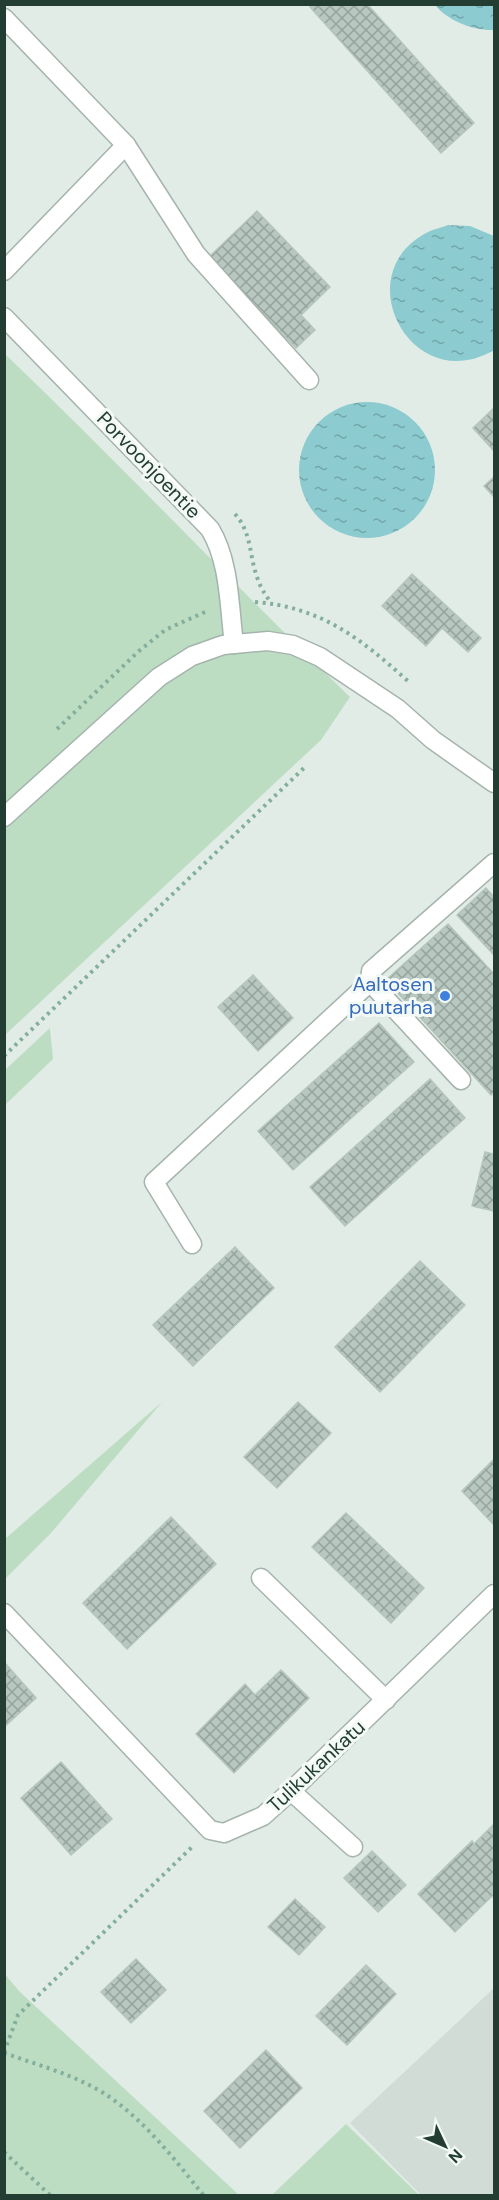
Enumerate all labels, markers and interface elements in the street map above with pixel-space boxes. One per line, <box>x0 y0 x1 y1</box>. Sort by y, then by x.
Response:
street label: Porvoonjoentie <box>91 406 207 524</box>
place label: Aaltosen puutarha <box>349 971 433 1020</box>
marker: Aaltosen puutarha <box>438 989 452 1003</box>
street label: Tulikukankatu <box>262 1714 370 1818</box>
north arrow <box>415 2116 475 2176</box>
text: N <box>444 2145 467 2168</box>

